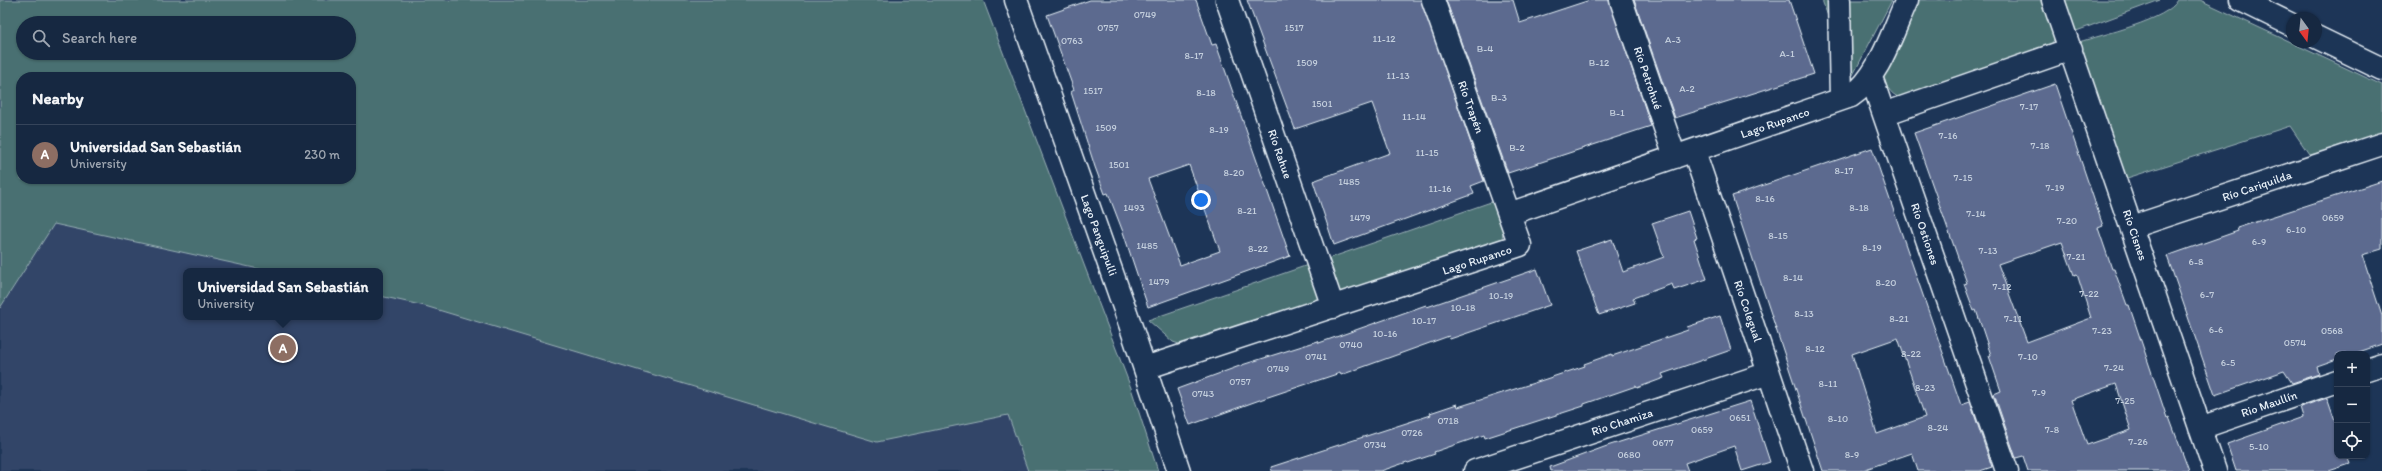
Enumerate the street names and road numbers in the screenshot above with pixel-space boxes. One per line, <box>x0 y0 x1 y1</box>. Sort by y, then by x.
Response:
street label: Río Petrohué <box>1631 45 1665 112</box>
street label: Río Trapén <box>1455 79 1487 135</box>
street label: Lago Rupanco <box>1739 105 1811 141</box>
street label: Río Rahue <box>1265 127 1295 181</box>
street label: Río Cariquilda <box>2220 167 2294 204</box>
street label: Lago Panguipulli <box>1078 192 1120 278</box>
street label: Río Ostiones <box>1908 201 1942 267</box>
street label: Río Cisnes <box>2120 208 2150 262</box>
street label: Lago Rupanco <box>1441 242 1513 278</box>
street label: Río Colegual <box>1731 278 1765 344</box>
street label: Rio Maullín <box>2239 388 2299 420</box>
street label: Rio Chamiza <box>1590 405 1655 439</box>

